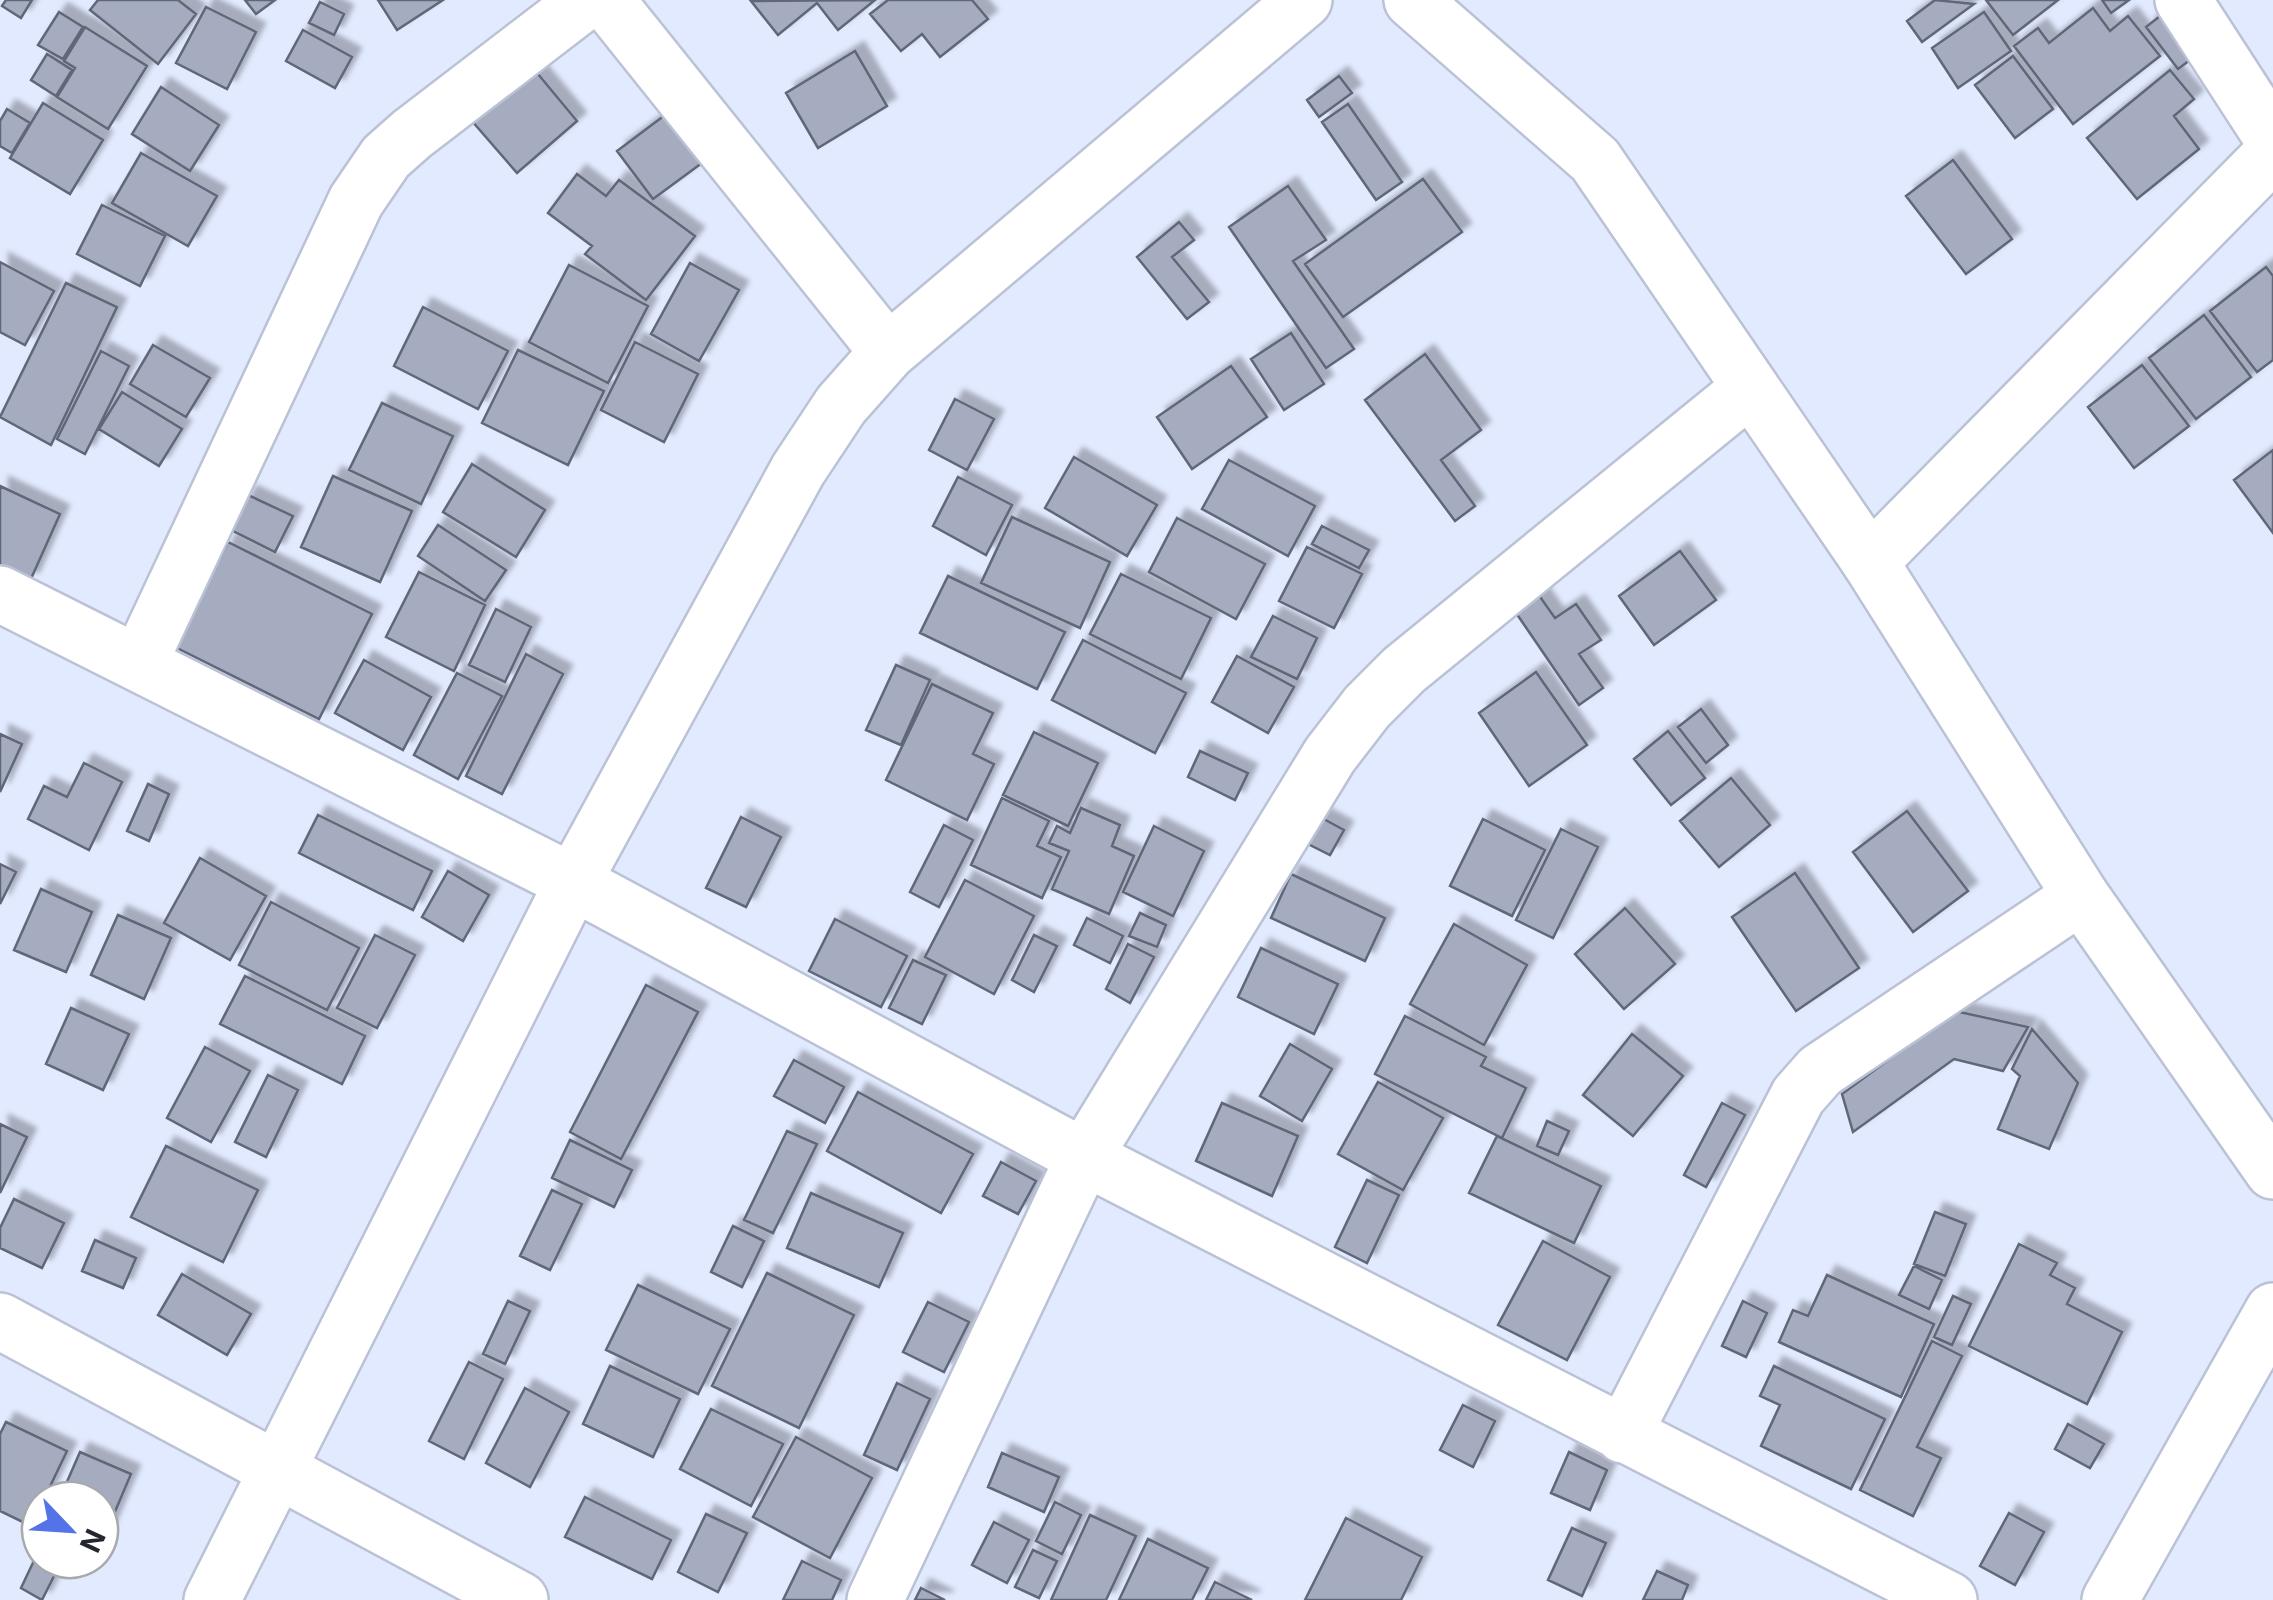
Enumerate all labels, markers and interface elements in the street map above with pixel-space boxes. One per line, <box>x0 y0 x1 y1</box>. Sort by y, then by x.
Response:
north arrow <box>20 1480 120 1580</box>
text: N <box>73 1524 113 1557</box>

